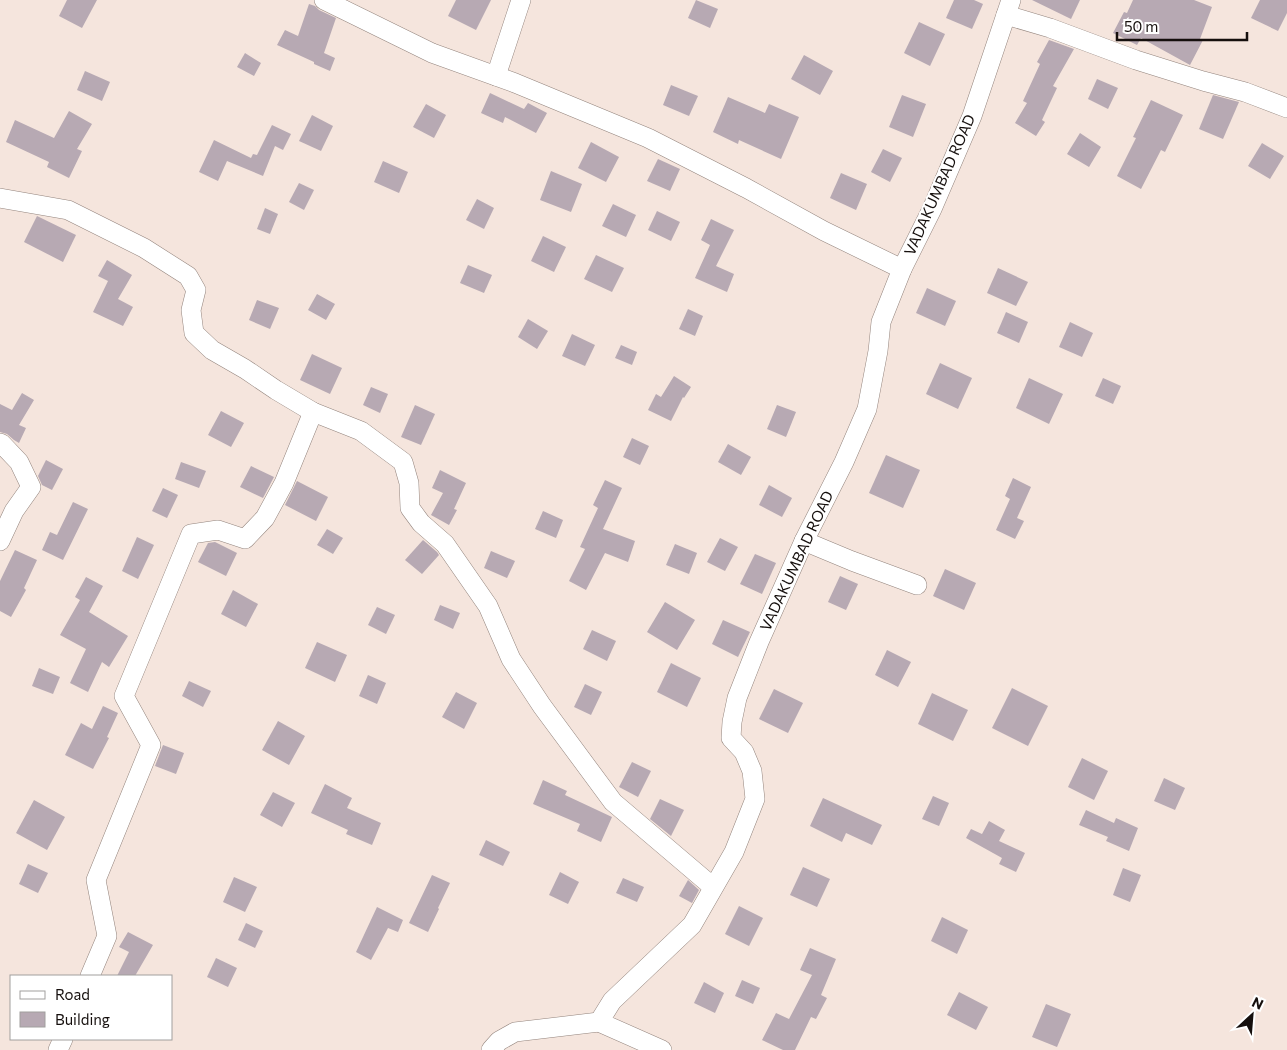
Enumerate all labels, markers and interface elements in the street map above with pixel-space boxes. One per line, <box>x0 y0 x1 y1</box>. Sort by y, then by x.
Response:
scale bar <box>1117 10 1247 42</box>
text: 50 m <box>1124 17 1158 35</box>
street label: VADAKUMBAD ROAD <box>900 111 978 258</box>
street label: VADAKUMBAD ROAD <box>756 488 837 634</box>
legend <box>10 975 172 1040</box>
text: Road <box>55 985 90 1003</box>
north arrow <box>1227 990 1277 1040</box>
text: N <box>1249 993 1266 1013</box>
text: Building <box>55 1010 110 1028</box>

